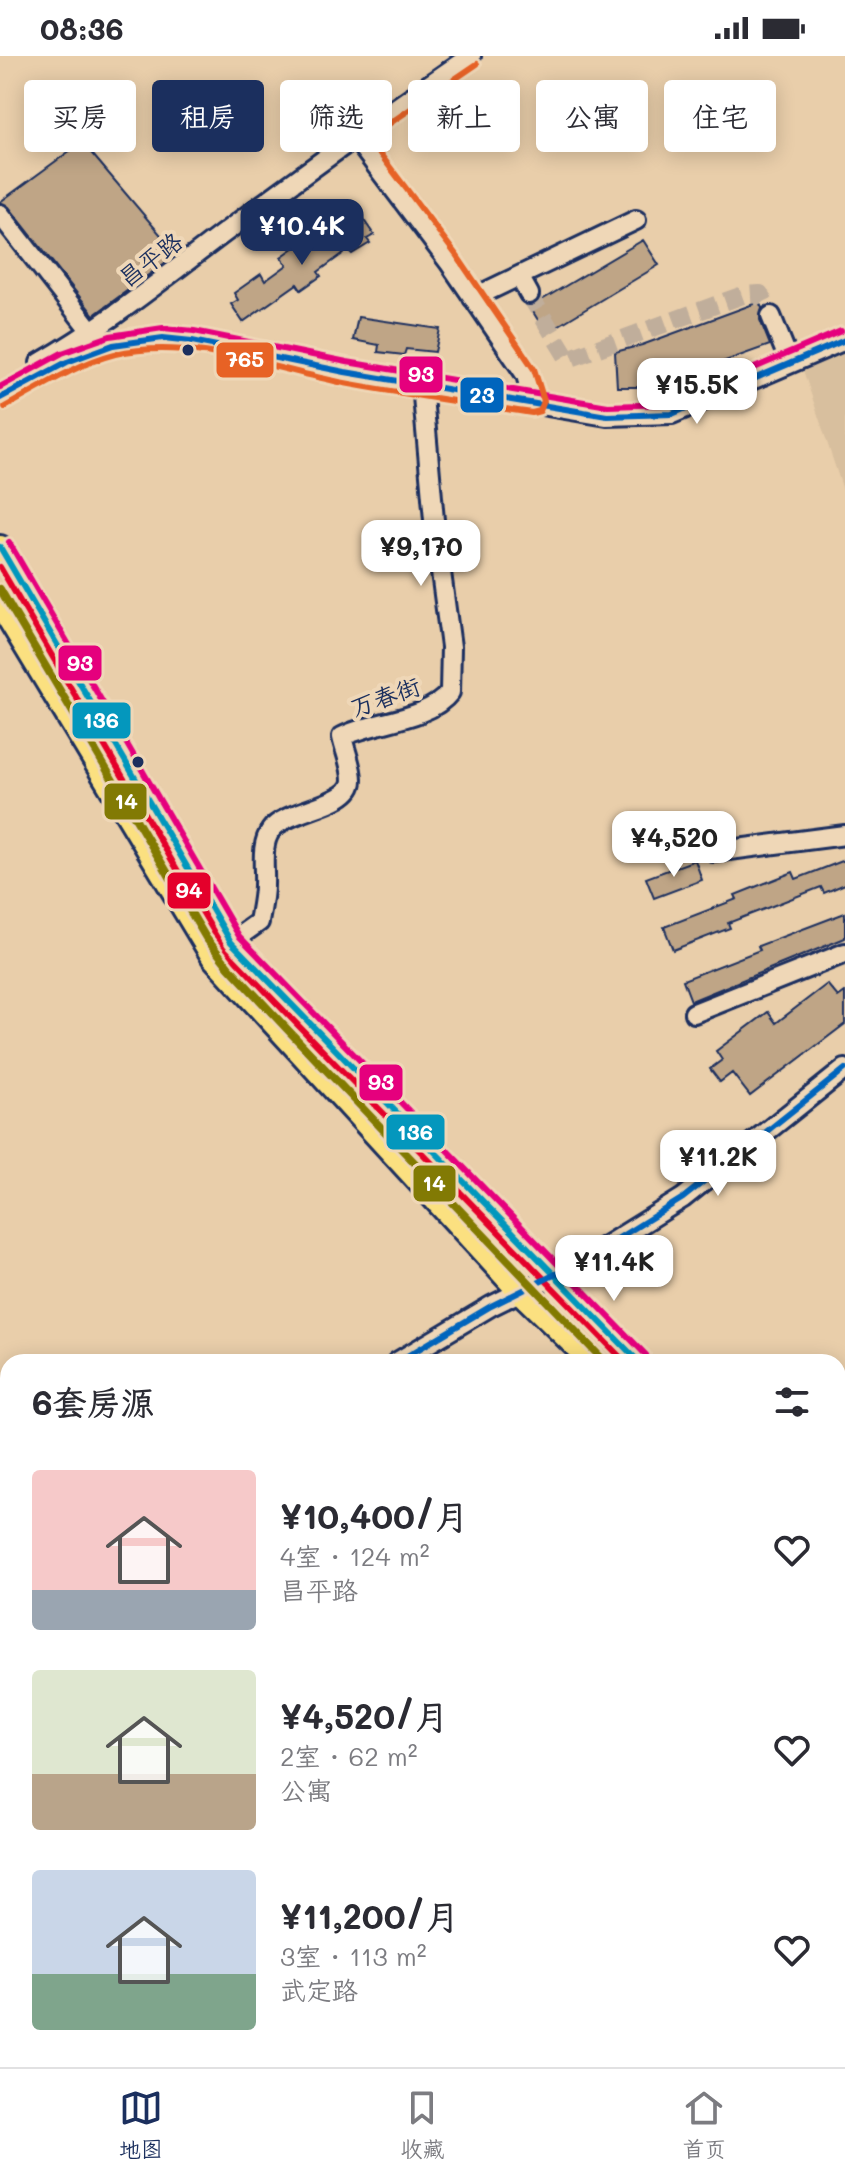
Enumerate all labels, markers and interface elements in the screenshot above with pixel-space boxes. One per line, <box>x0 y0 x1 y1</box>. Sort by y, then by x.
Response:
text: 08:36 <box>40 8 124 48</box>
chip: 买房 <box>24 80 136 152</box>
chip: 租房 <box>152 80 264 152</box>
chip: 筛选 <box>280 80 392 152</box>
chip: 新上 <box>408 80 520 152</box>
chip: 公寓 <box>536 80 648 152</box>
chip: 住宅 <box>664 80 776 152</box>
pin: ¥10.4K <box>237 199 367 267</box>
text: ¥10.4K <box>259 208 345 242</box>
street label: 昌平路 <box>112 225 188 293</box>
line badge: 765 <box>215 341 275 379</box>
unlabelled marker <box>180 342 196 358</box>
text: 765 <box>226 344 264 373</box>
line badge: 93 <box>398 355 444 394</box>
pin: ¥15.5K <box>632 358 762 426</box>
text: 93 <box>408 359 434 388</box>
text: ¥15.5K <box>655 367 739 401</box>
line badge: 23 <box>459 376 505 414</box>
text: 23 <box>469 380 495 409</box>
pin: ¥9,170 <box>356 520 486 588</box>
text: ¥9,170 <box>379 529 463 563</box>
line badge: 93 <box>57 644 103 682</box>
text: 93 <box>67 648 93 677</box>
street label: 万春街 <box>346 670 424 722</box>
line badge: 136 <box>71 701 132 740</box>
text: 136 <box>83 705 119 734</box>
unlabelled marker <box>130 754 146 770</box>
line badge: 14 <box>103 782 148 821</box>
text: 14 <box>114 786 138 815</box>
pin: ¥4,520 <box>609 811 739 879</box>
text: ¥4,520 <box>630 820 718 854</box>
line badge: 94 <box>166 871 212 910</box>
text: 94 <box>175 875 203 904</box>
line badge: 93 <box>358 1063 404 1102</box>
text: 93 <box>368 1067 394 1096</box>
line badge: 136 <box>385 1113 446 1151</box>
text: 136 <box>397 1117 433 1146</box>
pin: ¥11.2K <box>653 1130 783 1198</box>
text: ¥11.2K <box>678 1139 758 1173</box>
line badge: 14 <box>412 1164 457 1203</box>
text: 14 <box>422 1168 446 1197</box>
pin: ¥11.4K <box>549 1235 679 1303</box>
text: ¥11.4K <box>573 1244 655 1278</box>
text: 6套房源 <box>32 1379 155 1424</box>
icon: filters <box>770 1380 814 1424</box>
text: ¥10,400/月 <box>280 1493 469 1538</box>
icon: home <box>96 1502 192 1598</box>
icon: heart <box>770 1528 814 1572</box>
text: 4室 · 124 m² <box>280 1539 429 1573</box>
text: 昌平路 <box>280 1573 358 1607</box>
text: ¥4,520/月 <box>280 1693 449 1738</box>
icon: home <box>96 1702 192 1798</box>
icon: heart <box>770 1728 814 1772</box>
text: 2室 · 62 m² <box>280 1739 418 1773</box>
text: 公寓 <box>280 1773 332 1807</box>
text: ¥11,200/月 <box>280 1893 459 1938</box>
icon: home <box>96 1902 192 1998</box>
icon: heart <box>770 1928 814 1972</box>
text: 3室 · 113 m² <box>280 1939 427 1973</box>
text: 武定路 <box>280 1973 358 2007</box>
tab: 地图 <box>119 2086 163 2163</box>
tab: 收藏 <box>400 2086 444 2163</box>
tab: 首页 <box>682 2086 726 2163</box>

